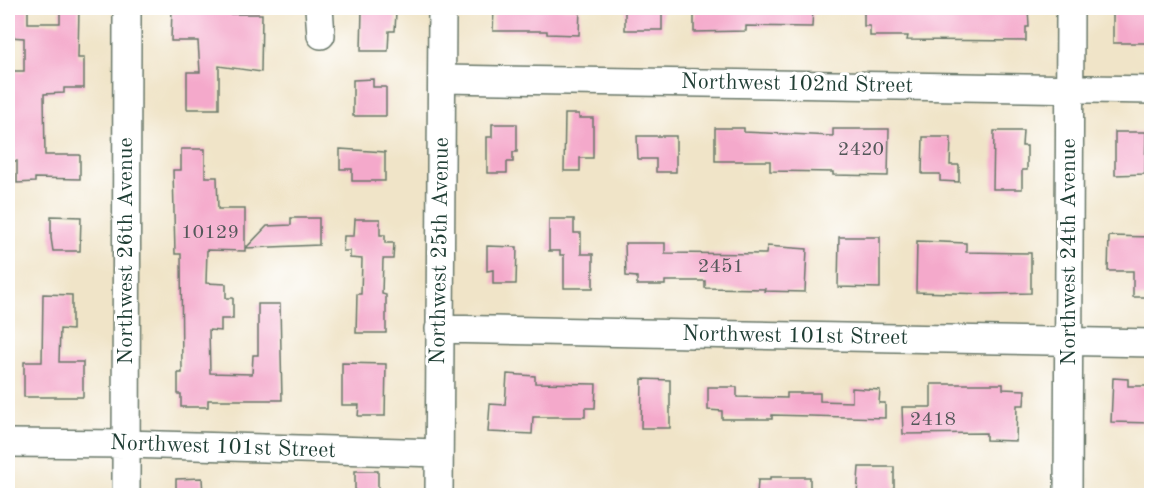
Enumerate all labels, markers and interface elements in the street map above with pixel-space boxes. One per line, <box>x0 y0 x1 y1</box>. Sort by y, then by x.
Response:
street label: Northwest 102nd Street <box>681 71 913 97</box>
street label: Northwest 26th Avenue <box>115 137 137 365</box>
street label: Northwest 25th Avenue <box>427 137 453 365</box>
street label: Northwest 24th Avenue <box>1058 138 1080 366</box>
house number: 2420 <box>838 140 884 160</box>
house number: 10129 <box>181 223 239 243</box>
house number: 2451 <box>698 257 744 277</box>
street label: Northwest 101st Street <box>682 323 908 349</box>
house number: 2418 <box>910 410 956 430</box>
street label: Northwest 101st Street <box>110 432 336 462</box>

